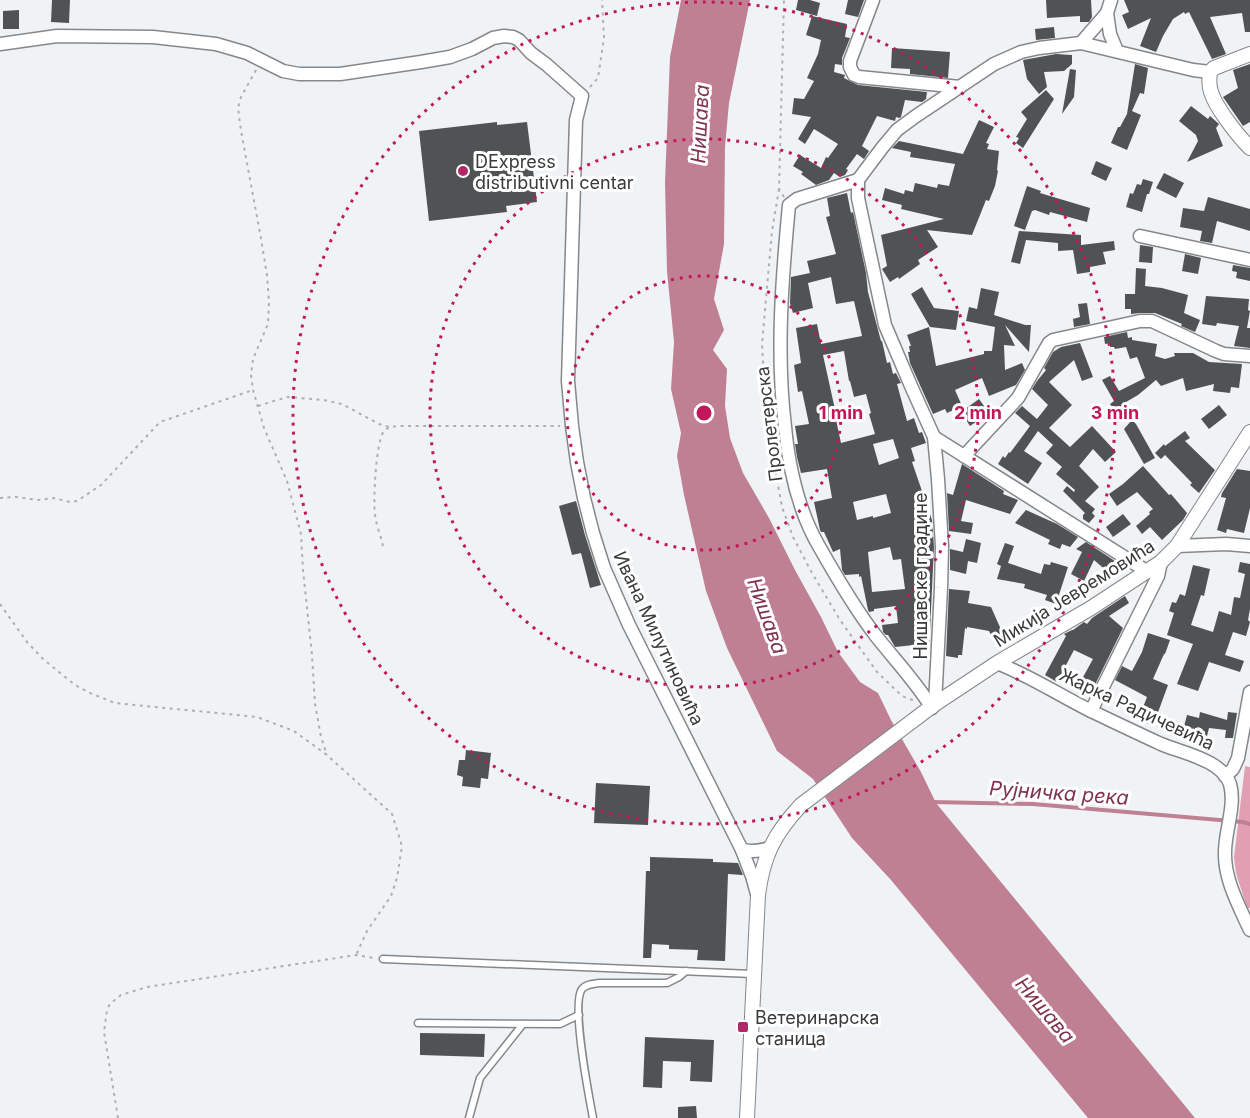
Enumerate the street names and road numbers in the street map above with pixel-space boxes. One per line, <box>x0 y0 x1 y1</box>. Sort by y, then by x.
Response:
street label: Пролетерска <box>752 365 786 483</box>
street label: Нишавске градине <box>910 493 931 659</box>
street label: Микија Јевремовића <box>990 535 1158 651</box>
street label: Ивана Милутиновића <box>609 548 709 728</box>
street label: Жарка Радичевића <box>1056 664 1218 754</box>

